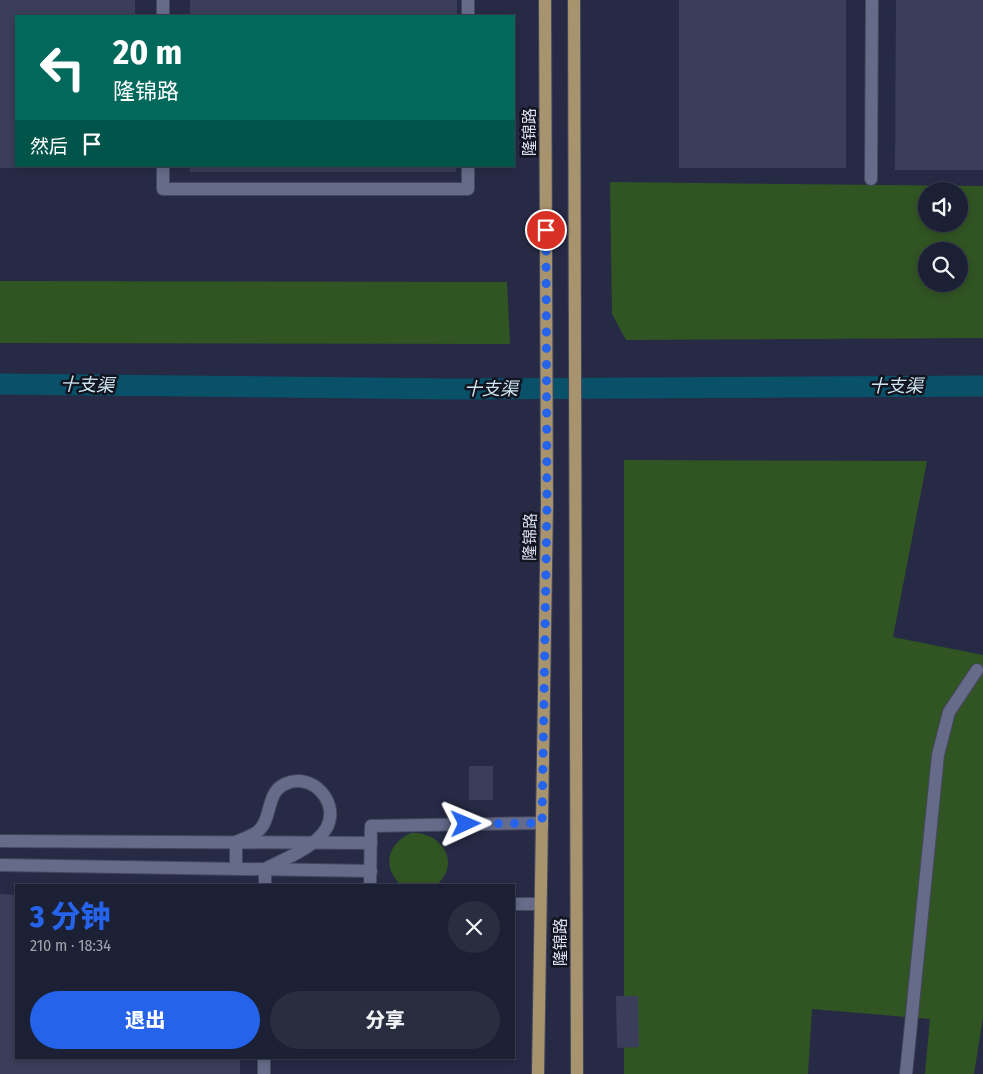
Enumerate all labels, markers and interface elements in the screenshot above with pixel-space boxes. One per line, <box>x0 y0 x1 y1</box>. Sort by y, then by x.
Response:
text: 20 m <box>113 31 182 73</box>
icon: left <box>30 35 95 100</box>
text: 隆锦路 <box>113 78 179 105</box>
street label: 隆锦路 <box>520 108 539 156</box>
icon: arrive <box>78 130 106 158</box>
text: 然后 <box>30 135 68 158</box>
map controls <box>918 182 968 292</box>
button: sound <box>918 182 968 232</box>
pin <box>525 209 567 251</box>
icon: arrive <box>532 216 560 244</box>
button: search <box>918 242 968 292</box>
water label: 十支渠 <box>60 374 117 397</box>
water label: 十支渠 <box>869 375 926 397</box>
water label: 十支渠 <box>464 378 521 400</box>
street label: 隆锦路 <box>520 513 540 561</box>
position arrow <box>439 797 491 849</box>
text: 3 分钟 <box>30 899 110 935</box>
button: close <box>448 901 500 953</box>
street label: 隆锦路 <box>551 918 570 966</box>
text: 210 m · 18:34 <box>30 936 111 955</box>
button: 退出 <box>30 991 260 1049</box>
button: 分享 <box>270 991 500 1049</box>

